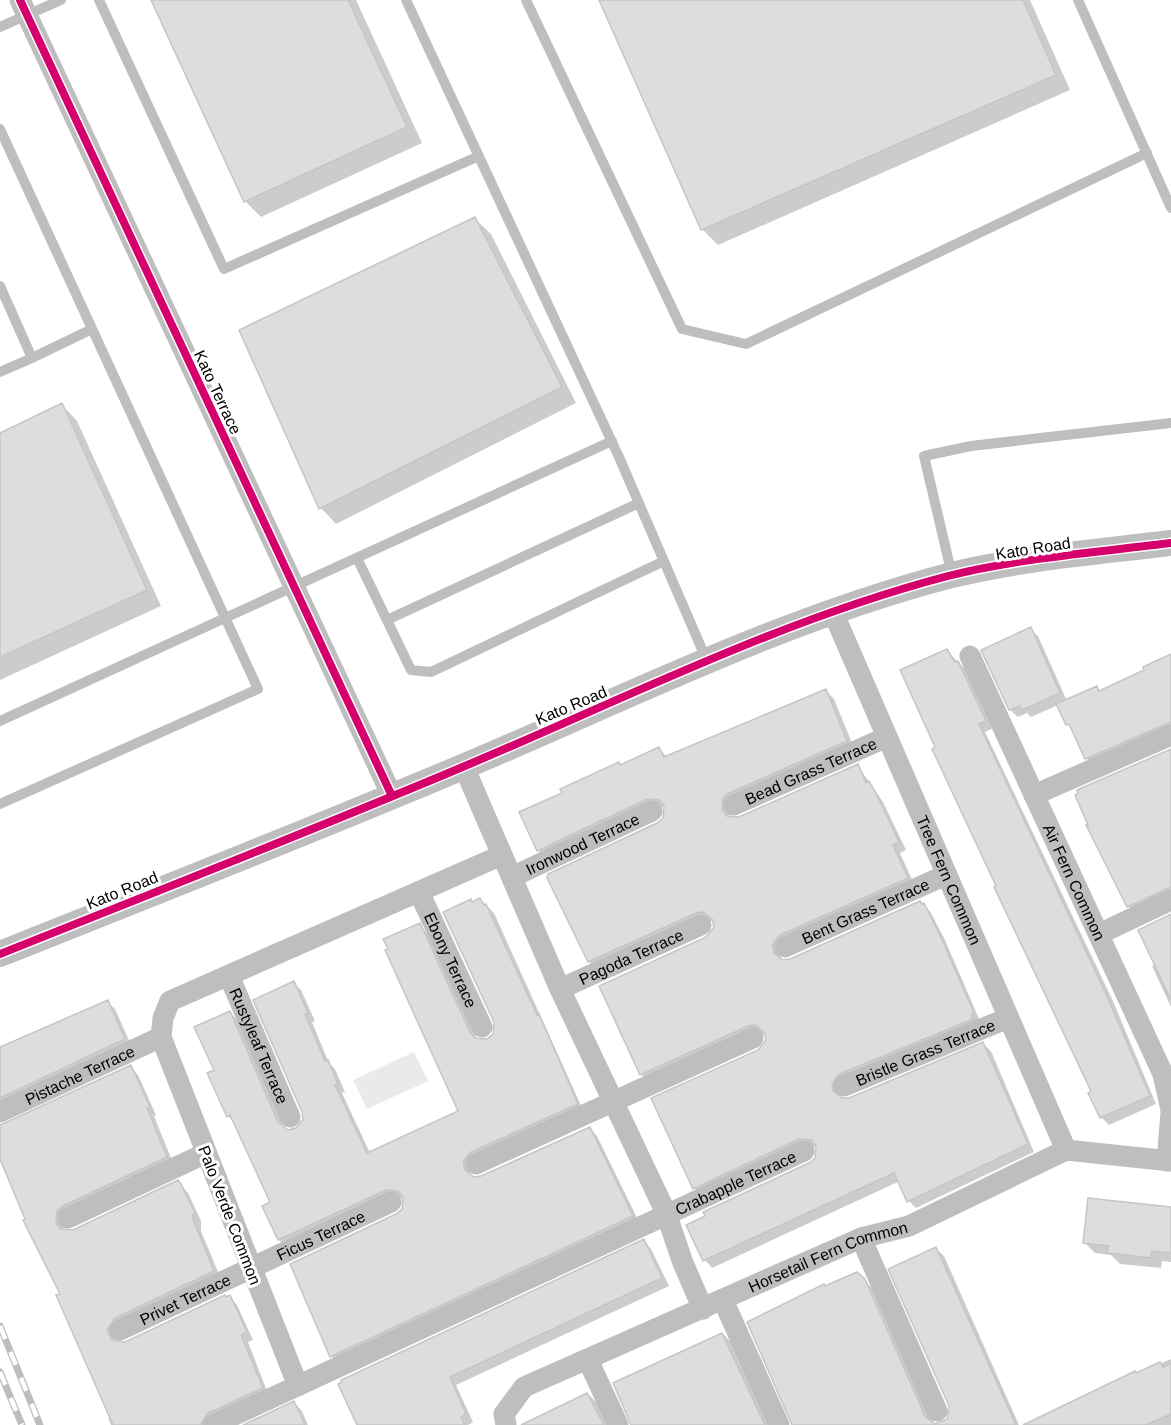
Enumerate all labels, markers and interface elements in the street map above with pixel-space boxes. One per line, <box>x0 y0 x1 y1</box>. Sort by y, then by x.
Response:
street label: Kato Terrace <box>191 348 244 437</box>
street label: Kato Road <box>994 534 1072 563</box>
street label: Kato Road <box>533 683 609 728</box>
street label: Bead Grass Terrace <box>743 735 879 808</box>
street label: Ironwood Terrace <box>523 810 642 878</box>
street label: Tree Fern Common <box>913 813 984 947</box>
street label: Air Fern Common <box>1040 821 1108 943</box>
street label: Kato Road <box>84 868 160 913</box>
street label: Bent Grass Terrace <box>799 876 932 947</box>
street label: Ebony Terrace <box>421 910 480 1010</box>
street label: Pagoda Terrace <box>576 926 686 988</box>
street label: Rustyleaf Terrace <box>226 986 291 1106</box>
street label: Bristle Grass Terrace <box>853 1016 998 1089</box>
street label: Pistache Terrace <box>22 1042 138 1108</box>
street label: Palo Verde Common <box>195 1143 264 1287</box>
street label: Crabapple Terrace <box>673 1148 799 1219</box>
street label: Ficus Terrace <box>274 1207 368 1264</box>
street label: Horsetail Fern Common <box>746 1219 909 1296</box>
street label: Privet Terrace <box>137 1271 234 1328</box>

